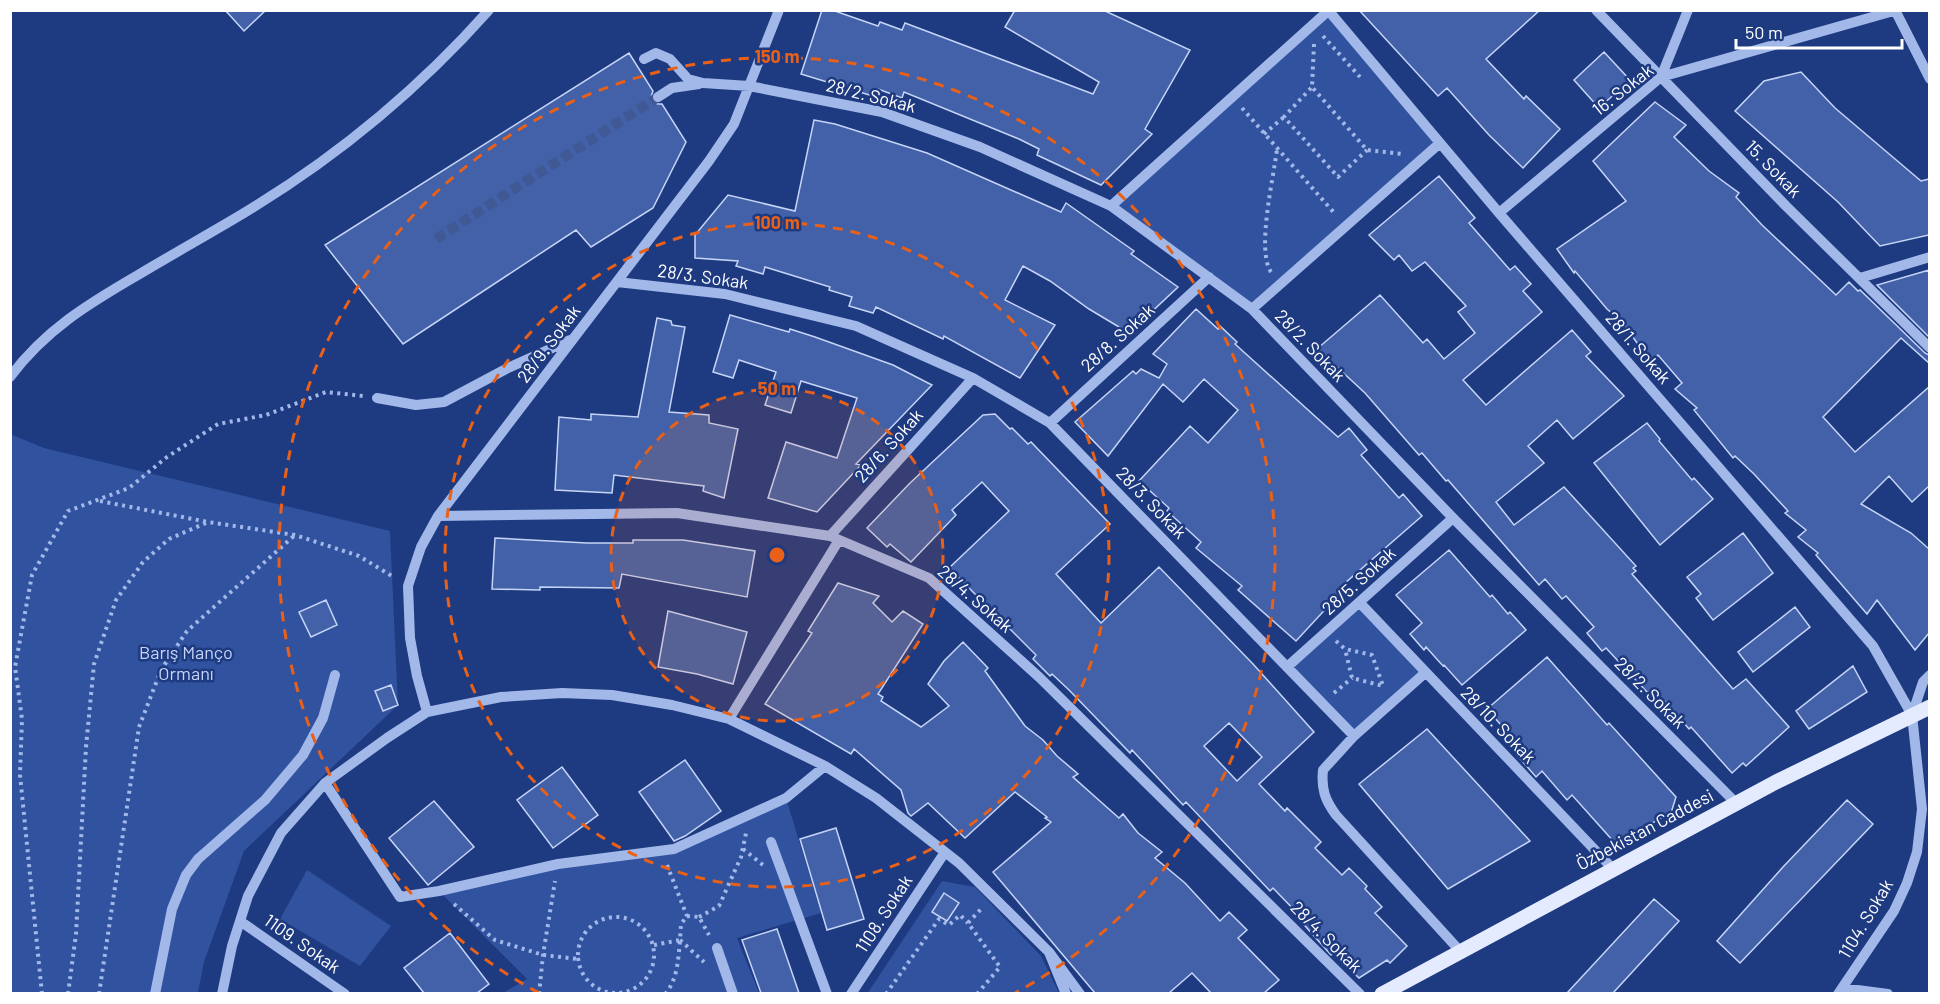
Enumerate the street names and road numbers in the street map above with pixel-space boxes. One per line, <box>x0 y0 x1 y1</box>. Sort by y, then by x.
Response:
street label: 16. Sokak <box>1587 59 1657 120</box>
street label: 28/2. Sokak <box>824 73 918 117</box>
street label: 15. Sokak <box>1741 135 1806 202</box>
street label: 28/3. Sokak <box>656 259 750 293</box>
street label: 28/8. Sokak <box>1076 298 1159 376</box>
street label: 28/9. Sokak <box>512 300 585 387</box>
street label: 28/2. Sokak <box>1271 305 1351 386</box>
street label: 28/1. Sokak <box>1601 307 1676 388</box>
street label: 28/6. Sokak <box>849 404 927 487</box>
street label: 28/3. Sokak <box>1112 462 1191 543</box>
street label: 28/5. Sokak <box>1317 541 1400 619</box>
street label: 28/4. Sokak <box>934 560 1018 637</box>
street label: 28/2. Sokak <box>1610 652 1691 733</box>
street label: 28/10. Sokak <box>1457 681 1541 767</box>
street label: Özbekistan Caddesi <box>1572 784 1717 875</box>
street label: 1108. Sokak <box>850 870 916 956</box>
street label: 1104. Sokak <box>1833 875 1897 962</box>
street label: 28/4. Sokak <box>1286 896 1367 977</box>
street label: 1109. Sokak <box>260 909 345 977</box>

